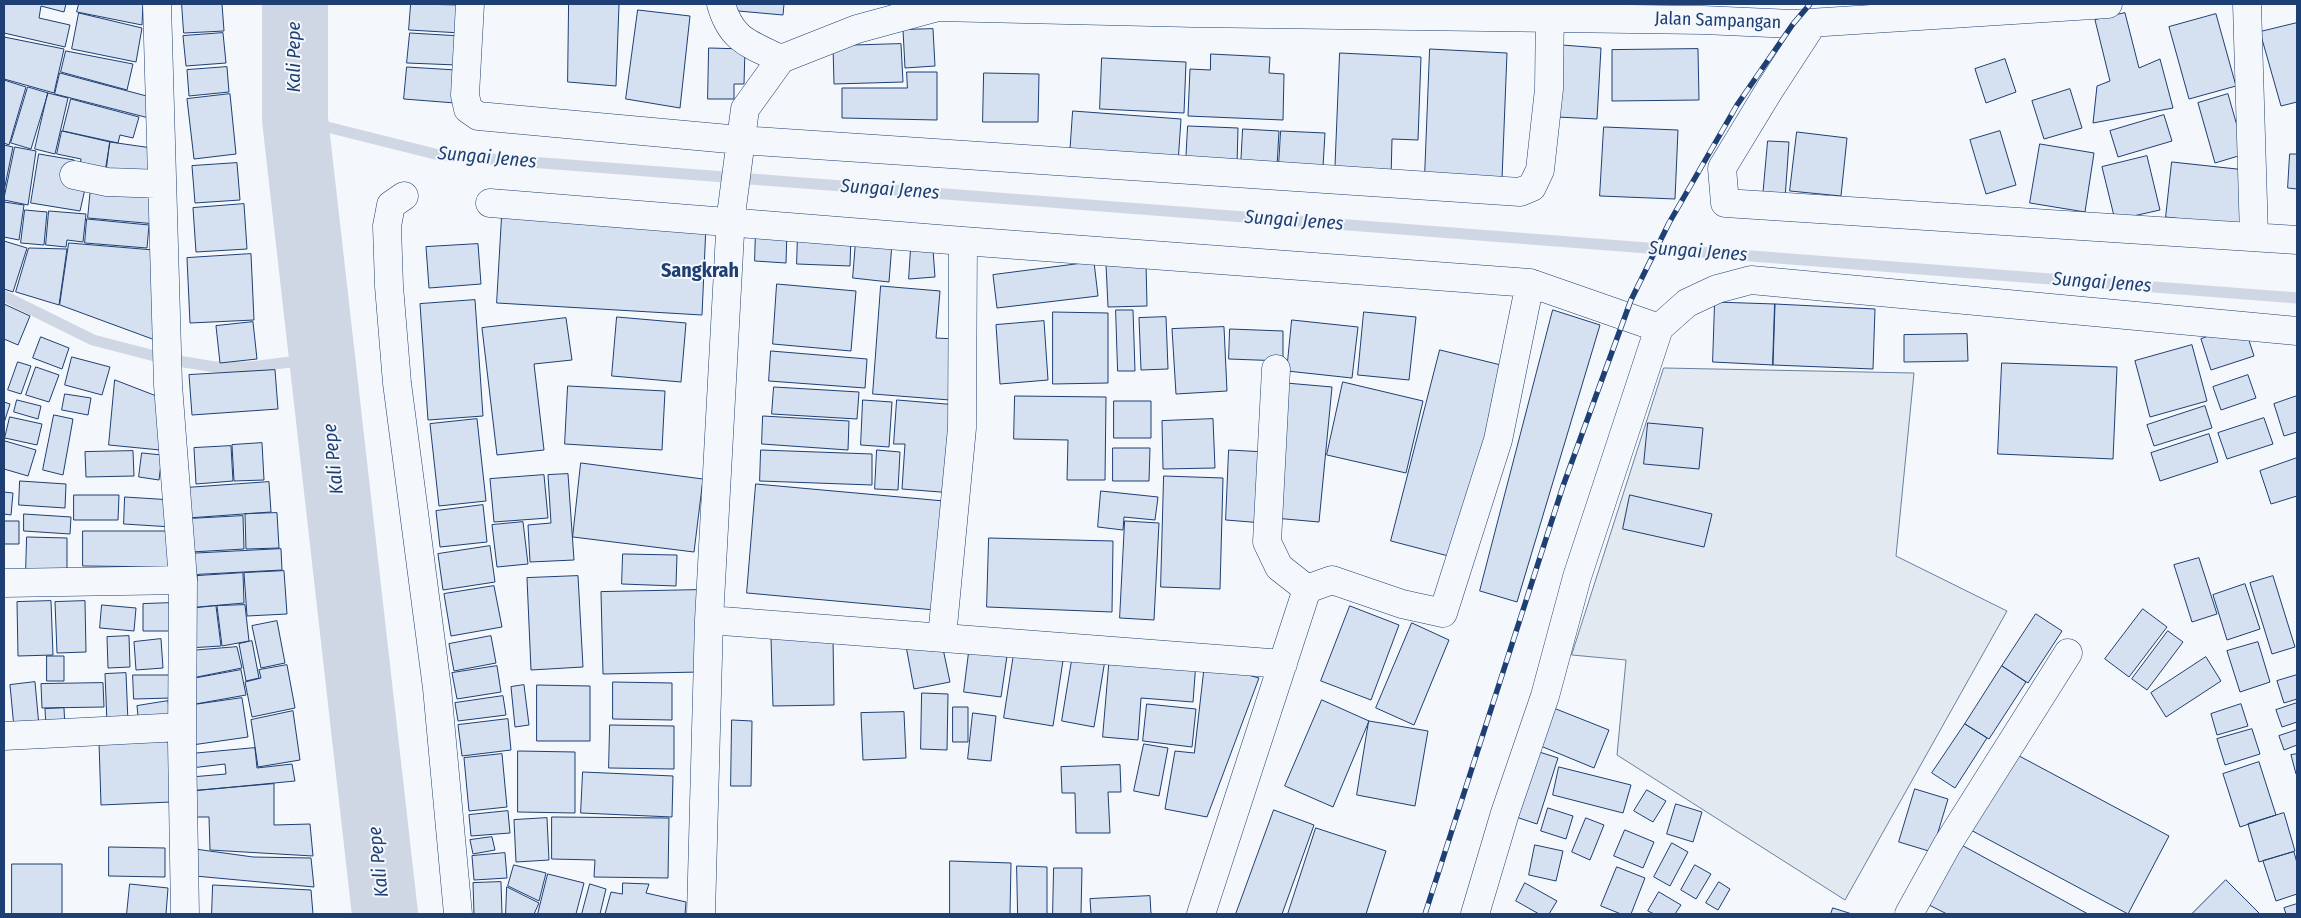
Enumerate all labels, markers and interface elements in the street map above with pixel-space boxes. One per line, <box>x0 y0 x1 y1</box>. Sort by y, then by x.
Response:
street label: Jalan Sampangan <box>1654 8 1782 34</box>
water label: Kali Pepe <box>284 21 306 93</box>
water label: Sungai Jenes <box>437 142 537 174</box>
water label: Sungai Jenes <box>840 175 940 205</box>
water label: Sungai Jenes <box>1244 206 1344 236</box>
water label: Sungai Jenes <box>1648 237 1748 267</box>
district label: Sangkrah <box>661 259 739 283</box>
water label: Sungai Jenes <box>2052 268 2152 298</box>
water label: Kali Pepe <box>319 422 349 496</box>
water label: Kali Pepe <box>364 825 394 899</box>

